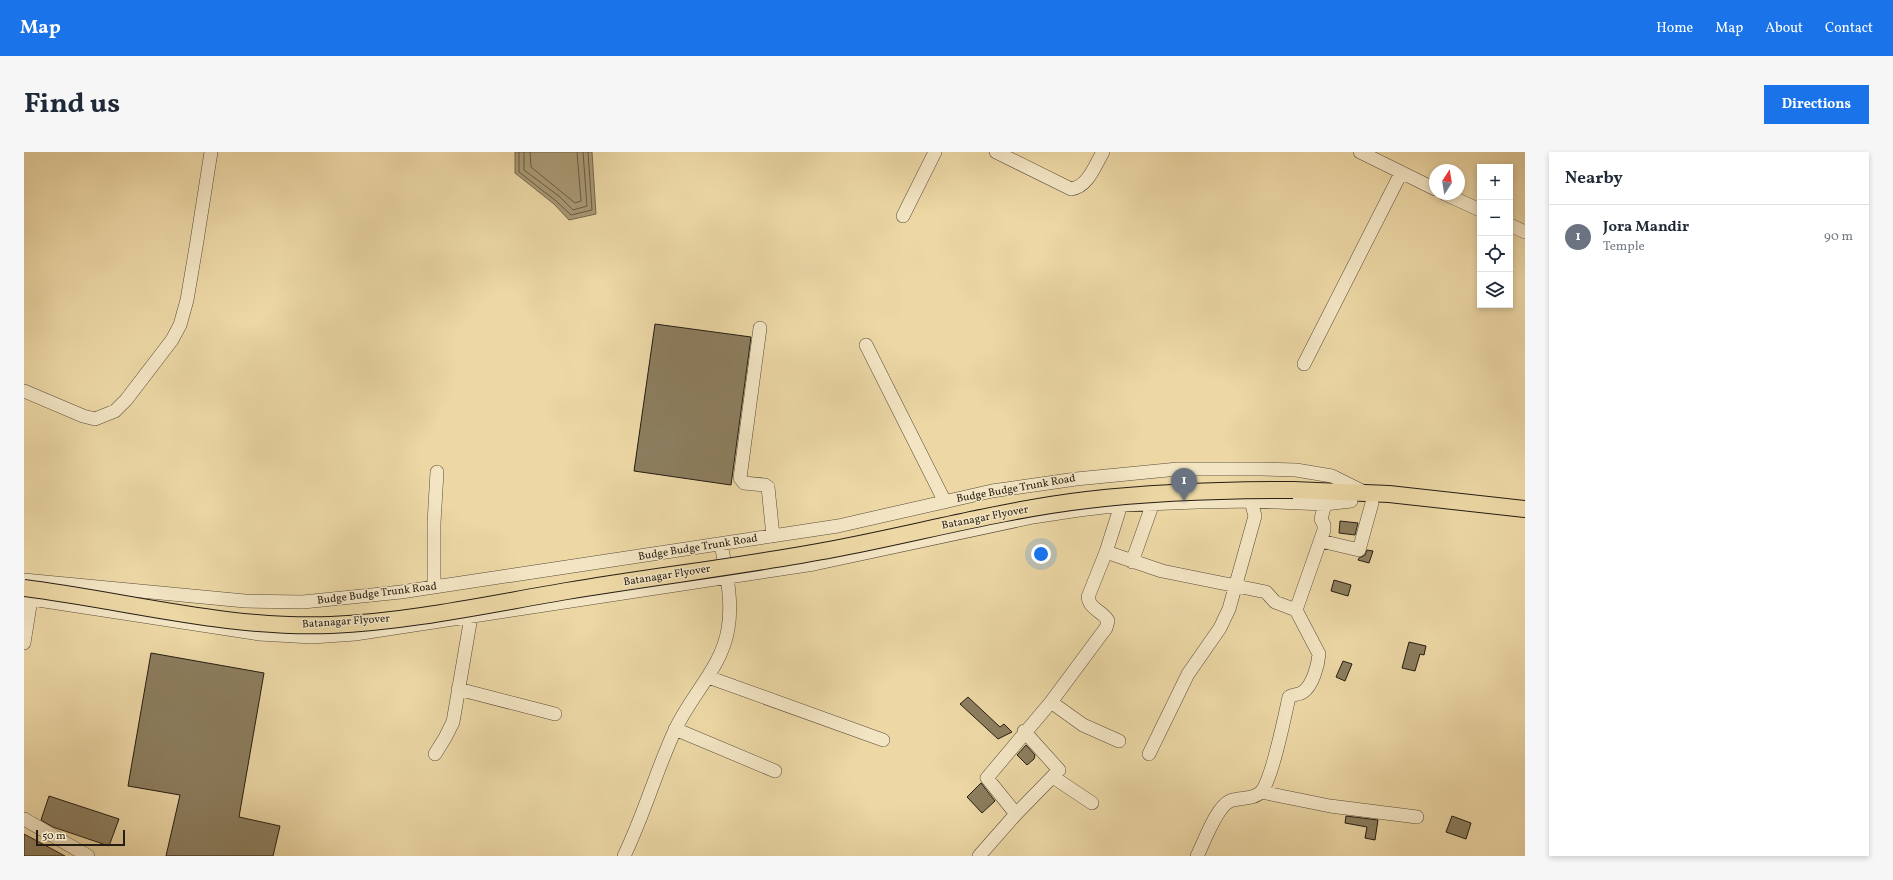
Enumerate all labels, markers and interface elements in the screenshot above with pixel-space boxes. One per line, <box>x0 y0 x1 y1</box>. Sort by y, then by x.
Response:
text: Map <box>20 15 61 41</box>
text: Home <box>1656 19 1693 38</box>
text: Map <box>1715 19 1743 38</box>
text: About <box>1765 19 1803 38</box>
text: Contact <box>1825 19 1873 38</box>
text: Find us <box>24 85 120 124</box>
button: Directions <box>1764 85 1869 124</box>
north arrow <box>1429 164 1465 200</box>
map controls <box>1477 164 1513 308</box>
button: + <box>1477 164 1513 200</box>
text: Nearby <box>1565 167 1623 190</box>
button: − <box>1477 200 1513 236</box>
text: Jora Mandir <box>1603 217 1689 238</box>
text: 1 <box>1575 228 1581 246</box>
text: 90 m <box>1824 228 1853 246</box>
button: locate <box>1477 236 1513 272</box>
text: Temple <box>1603 238 1645 256</box>
button: layers <box>1477 272 1513 308</box>
pin: 1 <box>1171 468 1197 501</box>
street label: Budge Budge Trunk Road <box>955 471 1077 507</box>
street label: Batanagar Flyover <box>940 502 1030 534</box>
street label: Budge Budge Trunk Road <box>637 531 759 565</box>
your location <box>1031 544 1051 564</box>
street label: Batanagar Flyover <box>622 562 712 590</box>
street label: Budge Budge Trunk Road <box>316 579 438 609</box>
street label: Batanagar Flyover <box>302 611 391 633</box>
scale bar <box>36 828 125 847</box>
text: 50 m <box>42 829 66 844</box>

